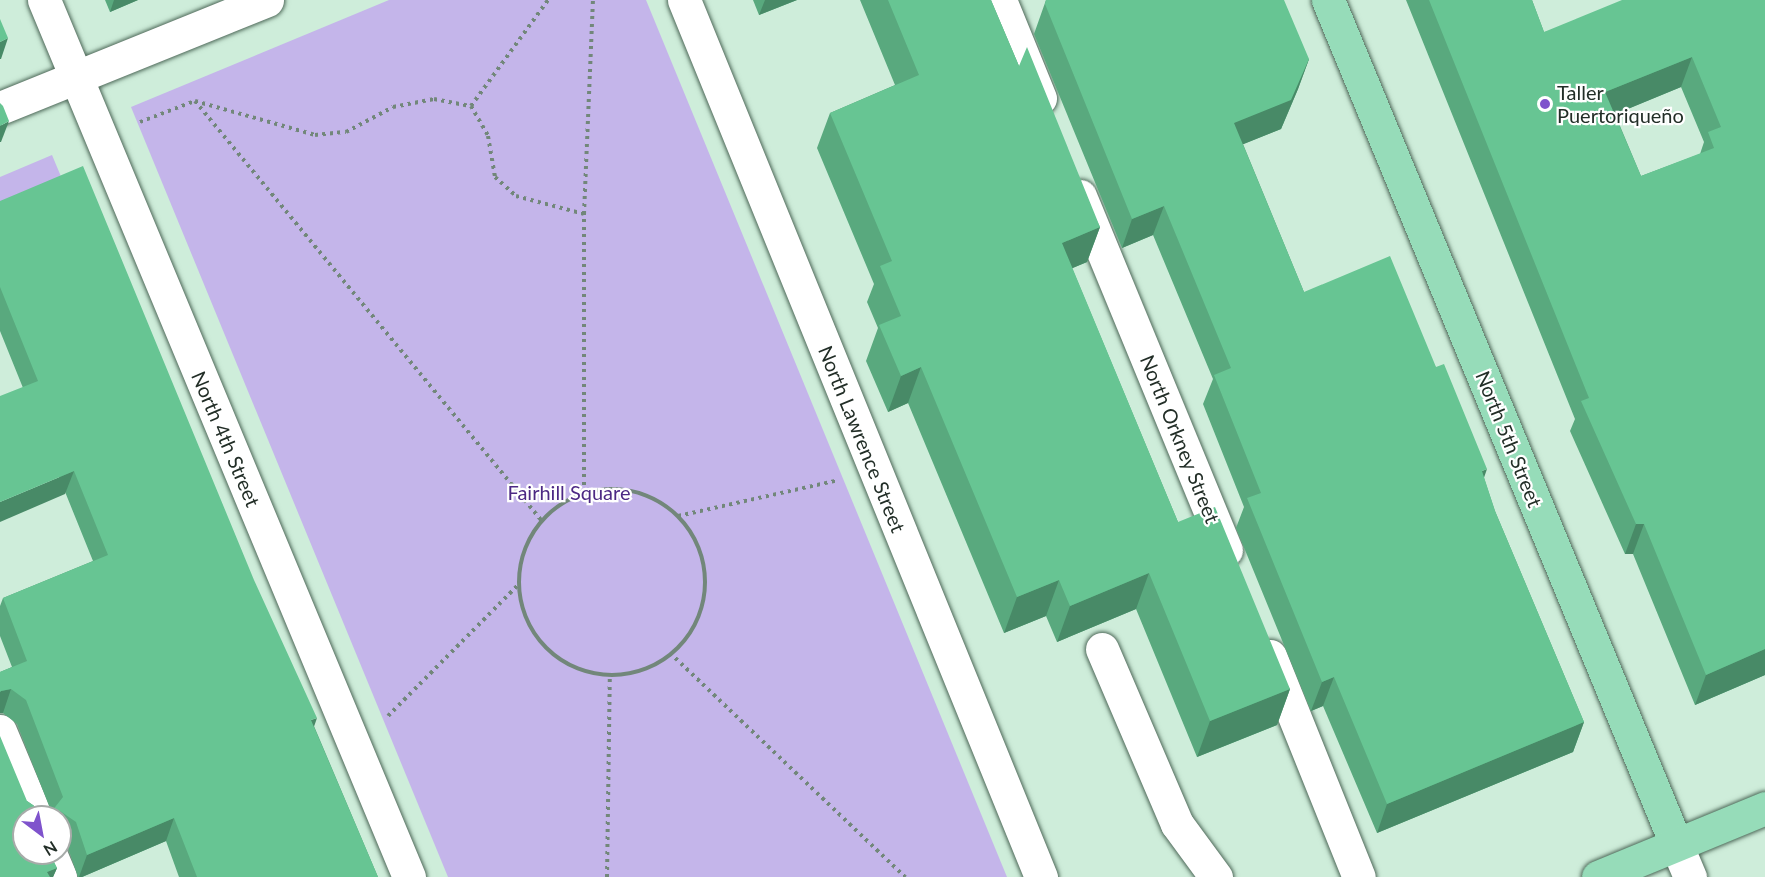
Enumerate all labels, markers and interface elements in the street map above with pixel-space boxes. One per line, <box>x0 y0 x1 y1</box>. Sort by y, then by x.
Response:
place label: Taller Puertoriqueño <box>1557 80 1684 127</box>
marker: Taller Puertoriqueño <box>1538 97 1552 111</box>
street label: North Lawrence Street <box>814 342 910 536</box>
street label: North Orkney Street <box>1135 351 1225 527</box>
street label: North 5th Street <box>1471 367 1547 511</box>
street label: North 4th Street <box>187 368 265 510</box>
park label: Fairhill Square <box>508 480 630 504</box>
north arrow <box>12 805 72 865</box>
text: N <box>40 838 61 860</box>

